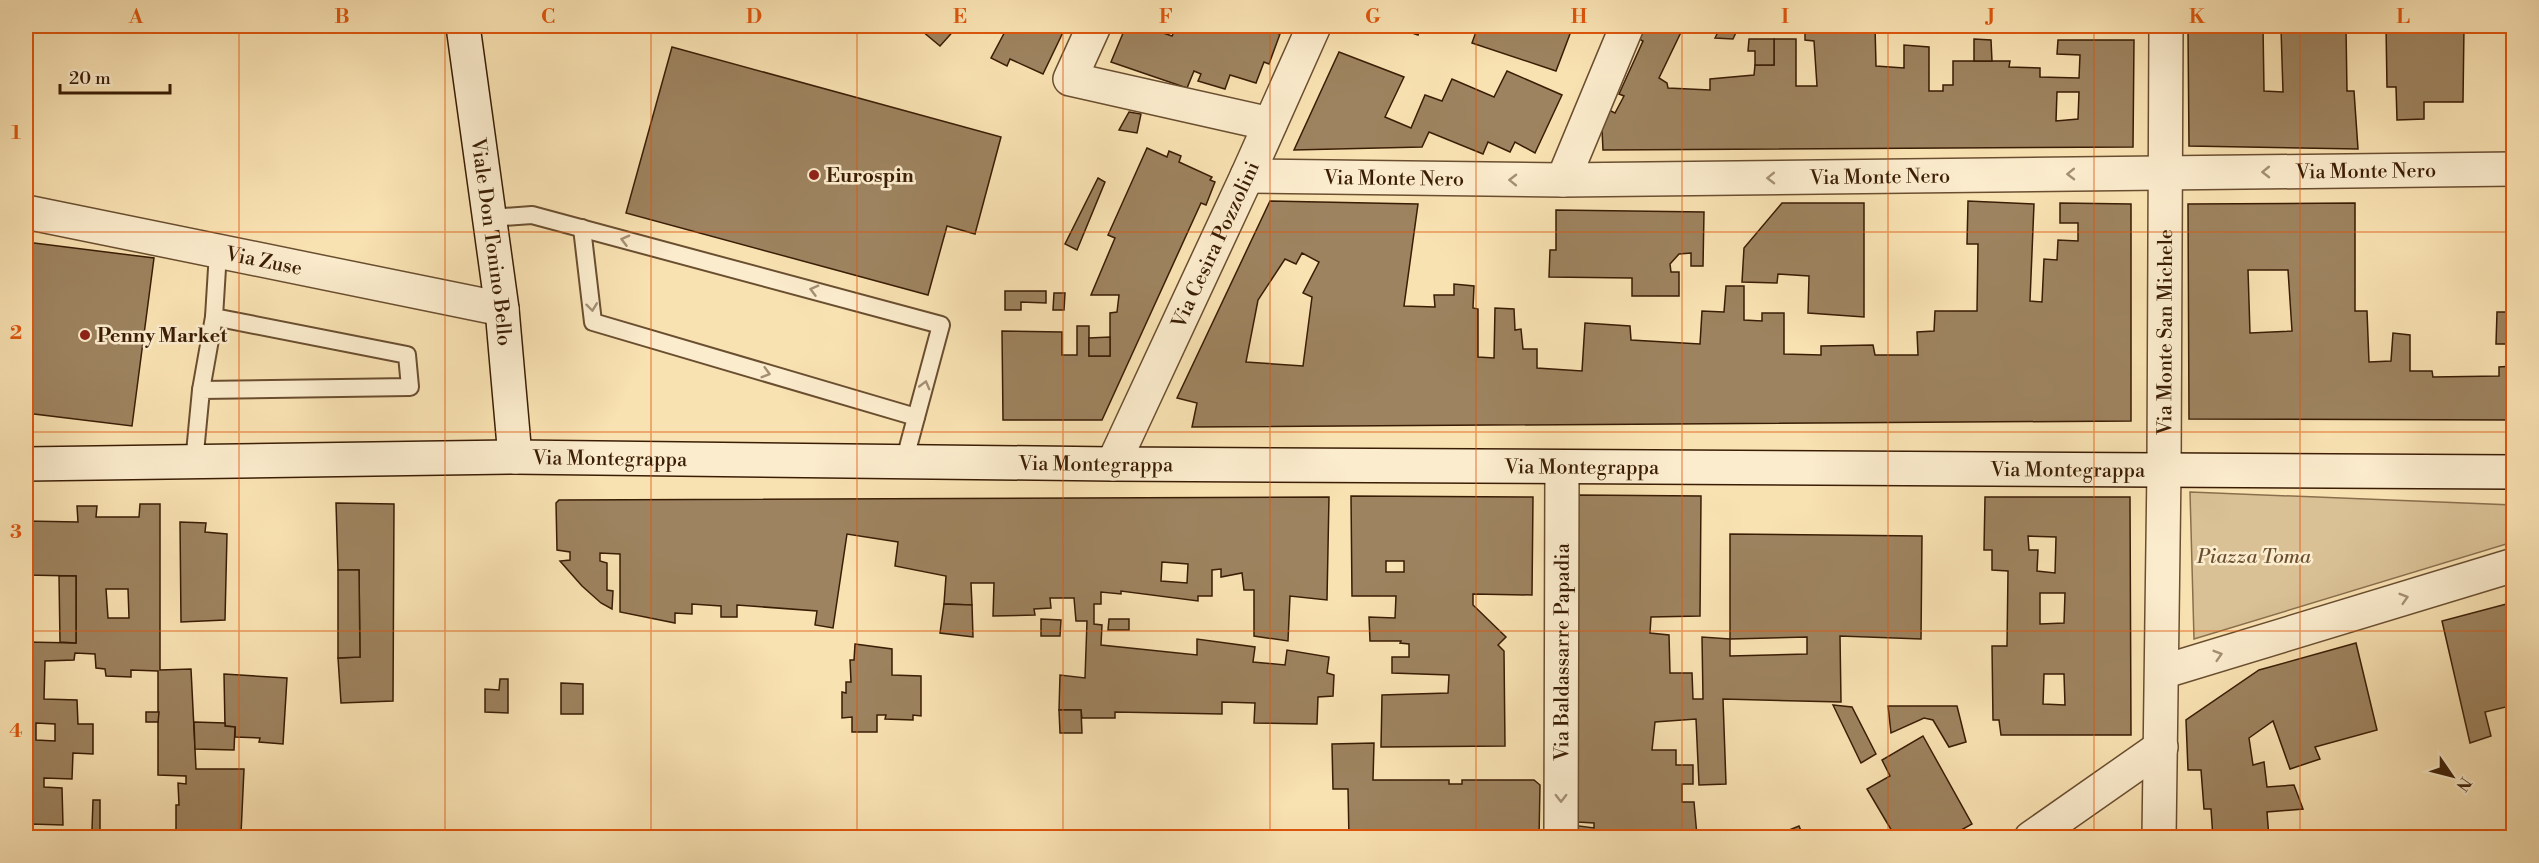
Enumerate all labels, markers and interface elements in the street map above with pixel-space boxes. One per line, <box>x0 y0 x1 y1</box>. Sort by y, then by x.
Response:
text: A <box>128 5 144 30</box>
text: B <box>334 5 350 30</box>
text: C <box>541 5 555 30</box>
text: D <box>746 5 762 30</box>
text: E <box>953 5 967 30</box>
text: F <box>1159 5 1173 30</box>
text: G <box>1365 5 1381 30</box>
text: H <box>1571 5 1588 30</box>
text: I <box>1781 5 1789 30</box>
text: J <box>1984 5 1995 30</box>
text: K <box>2189 5 2206 30</box>
text: L <box>2396 5 2410 30</box>
scale bar <box>60 57 170 95</box>
text: 20 m <box>69 67 111 90</box>
text: 1 <box>11 121 21 146</box>
street label: Viale Don Tonino Bello <box>464 136 516 347</box>
street label: Via Cesira Pozzolini <box>1166 158 1266 334</box>
street label: Via Monte Nero <box>2295 159 2436 186</box>
place label: Eurospin <box>826 164 915 189</box>
street label: Via Monte Nero <box>1809 165 1950 191</box>
one-way arrow <box>2262 165 2271 178</box>
street label: Via Monte Nero <box>1323 166 1464 193</box>
marker: Eurospin <box>807 168 821 182</box>
one-way arrow <box>2067 168 2076 180</box>
one-way arrow <box>1767 172 1776 184</box>
one-way arrow <box>1509 174 1518 186</box>
street label: Via Monte San Michele <box>2153 229 2179 436</box>
one-way arrow <box>620 235 631 247</box>
street label: Via Zuse <box>222 242 304 282</box>
one-way arrow <box>809 285 819 298</box>
one-way arrow <box>585 303 597 312</box>
text: 2 <box>10 321 22 346</box>
place label: Penny Market <box>97 324 228 349</box>
marker: Penny Market <box>78 328 92 342</box>
one-way arrow <box>760 366 771 378</box>
one-way arrow <box>918 380 930 391</box>
street label: Via Montegrappa <box>531 446 688 473</box>
street label: Via Montegrappa <box>1017 452 1174 478</box>
street label: Via Montegrappa <box>1503 455 1660 481</box>
street label: Via Montegrappa <box>1989 458 2146 484</box>
text: 3 <box>10 520 22 545</box>
street label: Via Baldassarre Papadia <box>1550 542 1576 762</box>
park label: Piazza Toma <box>2196 545 2312 570</box>
one-way arrow <box>2399 593 2409 605</box>
one-way arrow <box>2212 650 2223 662</box>
text: 4 <box>9 719 23 744</box>
north arrow <box>2422 746 2482 806</box>
text: N <box>2451 773 2475 795</box>
one-way arrow <box>1555 794 1567 803</box>

